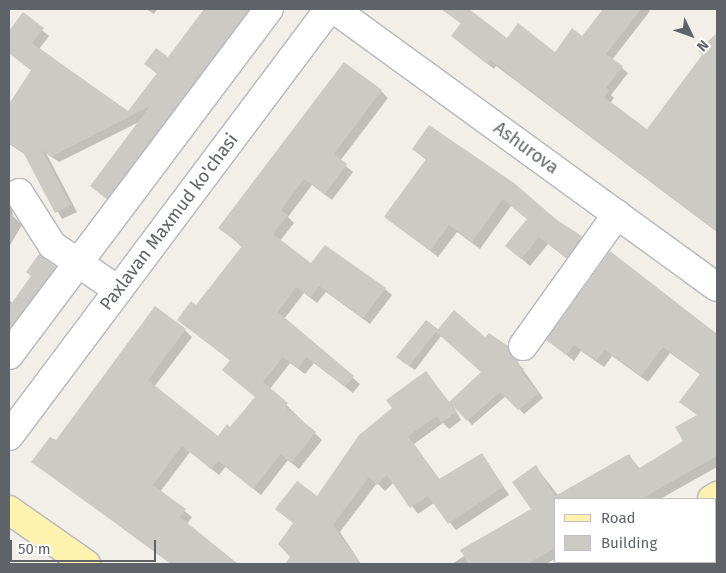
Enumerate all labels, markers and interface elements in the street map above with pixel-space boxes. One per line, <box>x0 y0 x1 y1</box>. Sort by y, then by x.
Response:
north arrow <box>666 10 716 60</box>
text: N <box>693 36 712 55</box>
street label: Ashurova <box>489 117 563 179</box>
street label: Paxlavan Maxmud ko'chasi <box>95 129 243 315</box>
legend <box>554 498 716 563</box>
text: Road <box>601 509 636 527</box>
scale bar <box>12 530 159 562</box>
text: Building <box>601 534 657 552</box>
text: 50 m <box>18 540 51 558</box>

